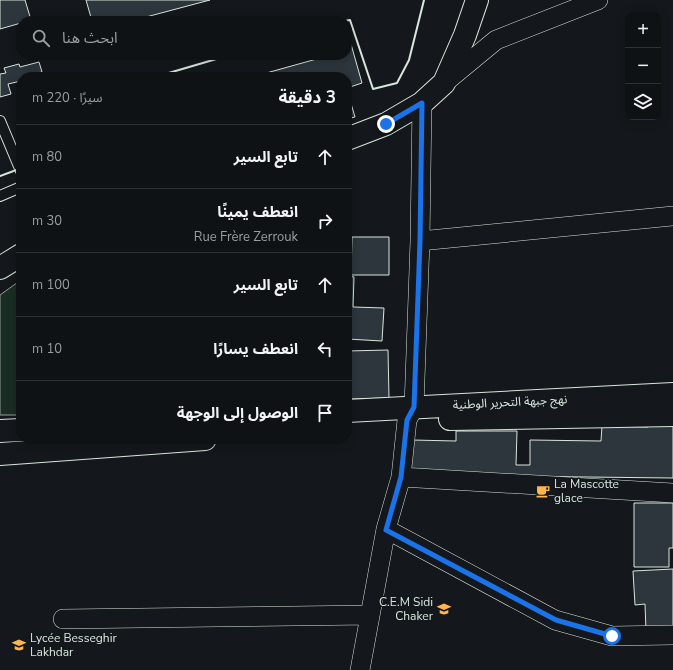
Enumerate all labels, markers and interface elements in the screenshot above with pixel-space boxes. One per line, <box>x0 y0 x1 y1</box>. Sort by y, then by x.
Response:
map controls <box>625 12 661 120</box>
button: + <box>625 12 661 48</box>
search box <box>16 16 352 60</box>
icon: search <box>30 27 52 49</box>
text: ابحث هنا <box>62 28 118 48</box>
button: − <box>625 48 661 84</box>
button: layers <box>625 84 661 120</box>
text: 3 دقيقة <box>278 86 336 109</box>
text: سيرًا · 220 m <box>32 89 103 107</box>
route end <box>377 115 395 133</box>
icon: ahead <box>314 146 336 168</box>
text: تابع السير <box>234 147 298 167</box>
text: 80 m <box>32 148 62 166</box>
text: انعطف يمينًا <box>217 202 298 222</box>
icon: right <box>314 210 336 232</box>
text: 30 m <box>32 212 62 230</box>
text: Rue Frère Zerrouk <box>194 228 298 246</box>
icon: ahead <box>314 274 336 296</box>
text: تابع السير <box>234 275 298 295</box>
text: 100 m <box>32 276 70 294</box>
icon: left <box>314 338 336 360</box>
text: انعطف يسارًا <box>213 339 298 359</box>
text: 10 m <box>32 340 62 358</box>
street label: نهج جبهة التحرير الوطنية <box>452 391 568 414</box>
icon: arrive <box>314 402 336 424</box>
text: الوصول إلى الوجهة <box>177 403 298 423</box>
place label: La Mascotte glace <box>554 476 619 506</box>
cafe icon: La Mascotte glace <box>535 483 551 499</box>
place label: C.E.M Sidi Chaker <box>379 594 434 624</box>
school or university icon: C.E.M Sidi Chaker <box>436 601 452 617</box>
route start <box>603 627 621 645</box>
place label: Lycée Besseghir Lakhdar <box>30 630 117 660</box>
school or university icon: Lycée Besseghir Lakhdar <box>11 637 27 653</box>

